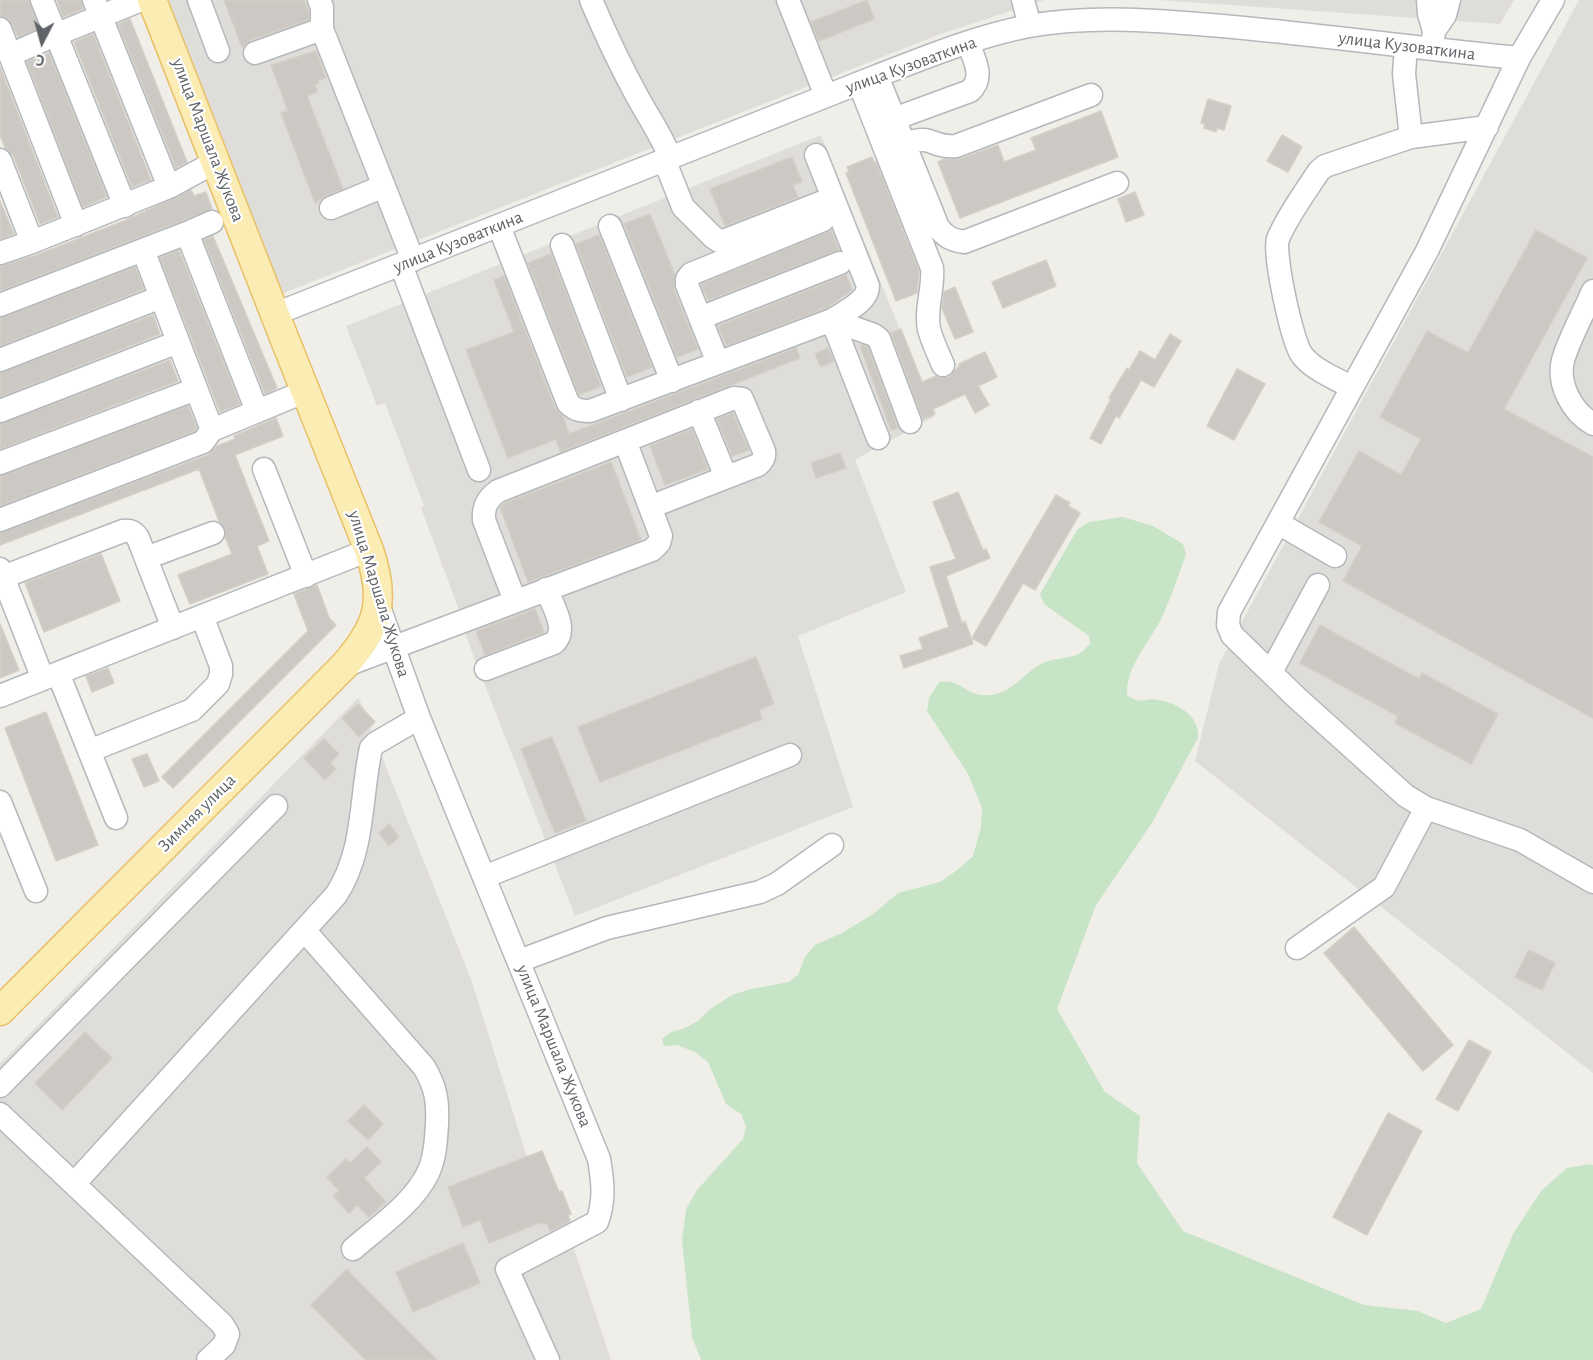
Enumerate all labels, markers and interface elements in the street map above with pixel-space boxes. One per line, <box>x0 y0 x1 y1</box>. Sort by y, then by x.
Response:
north arrow <box>12 12 72 72</box>
street label: улица Кузоваткина <box>1337 27 1477 65</box>
street label: улица Кузоваткина <box>843 31 979 99</box>
text: С <box>35 51 45 68</box>
street label: улица Маршала Жукова <box>167 55 249 225</box>
street label: улица Кузоваткина <box>390 206 526 278</box>
street label: улица Маршала Жукова <box>343 508 415 680</box>
street label: Зимняя улица <box>154 770 240 856</box>
street label: улица Маршала Жукова <box>512 962 596 1130</box>

